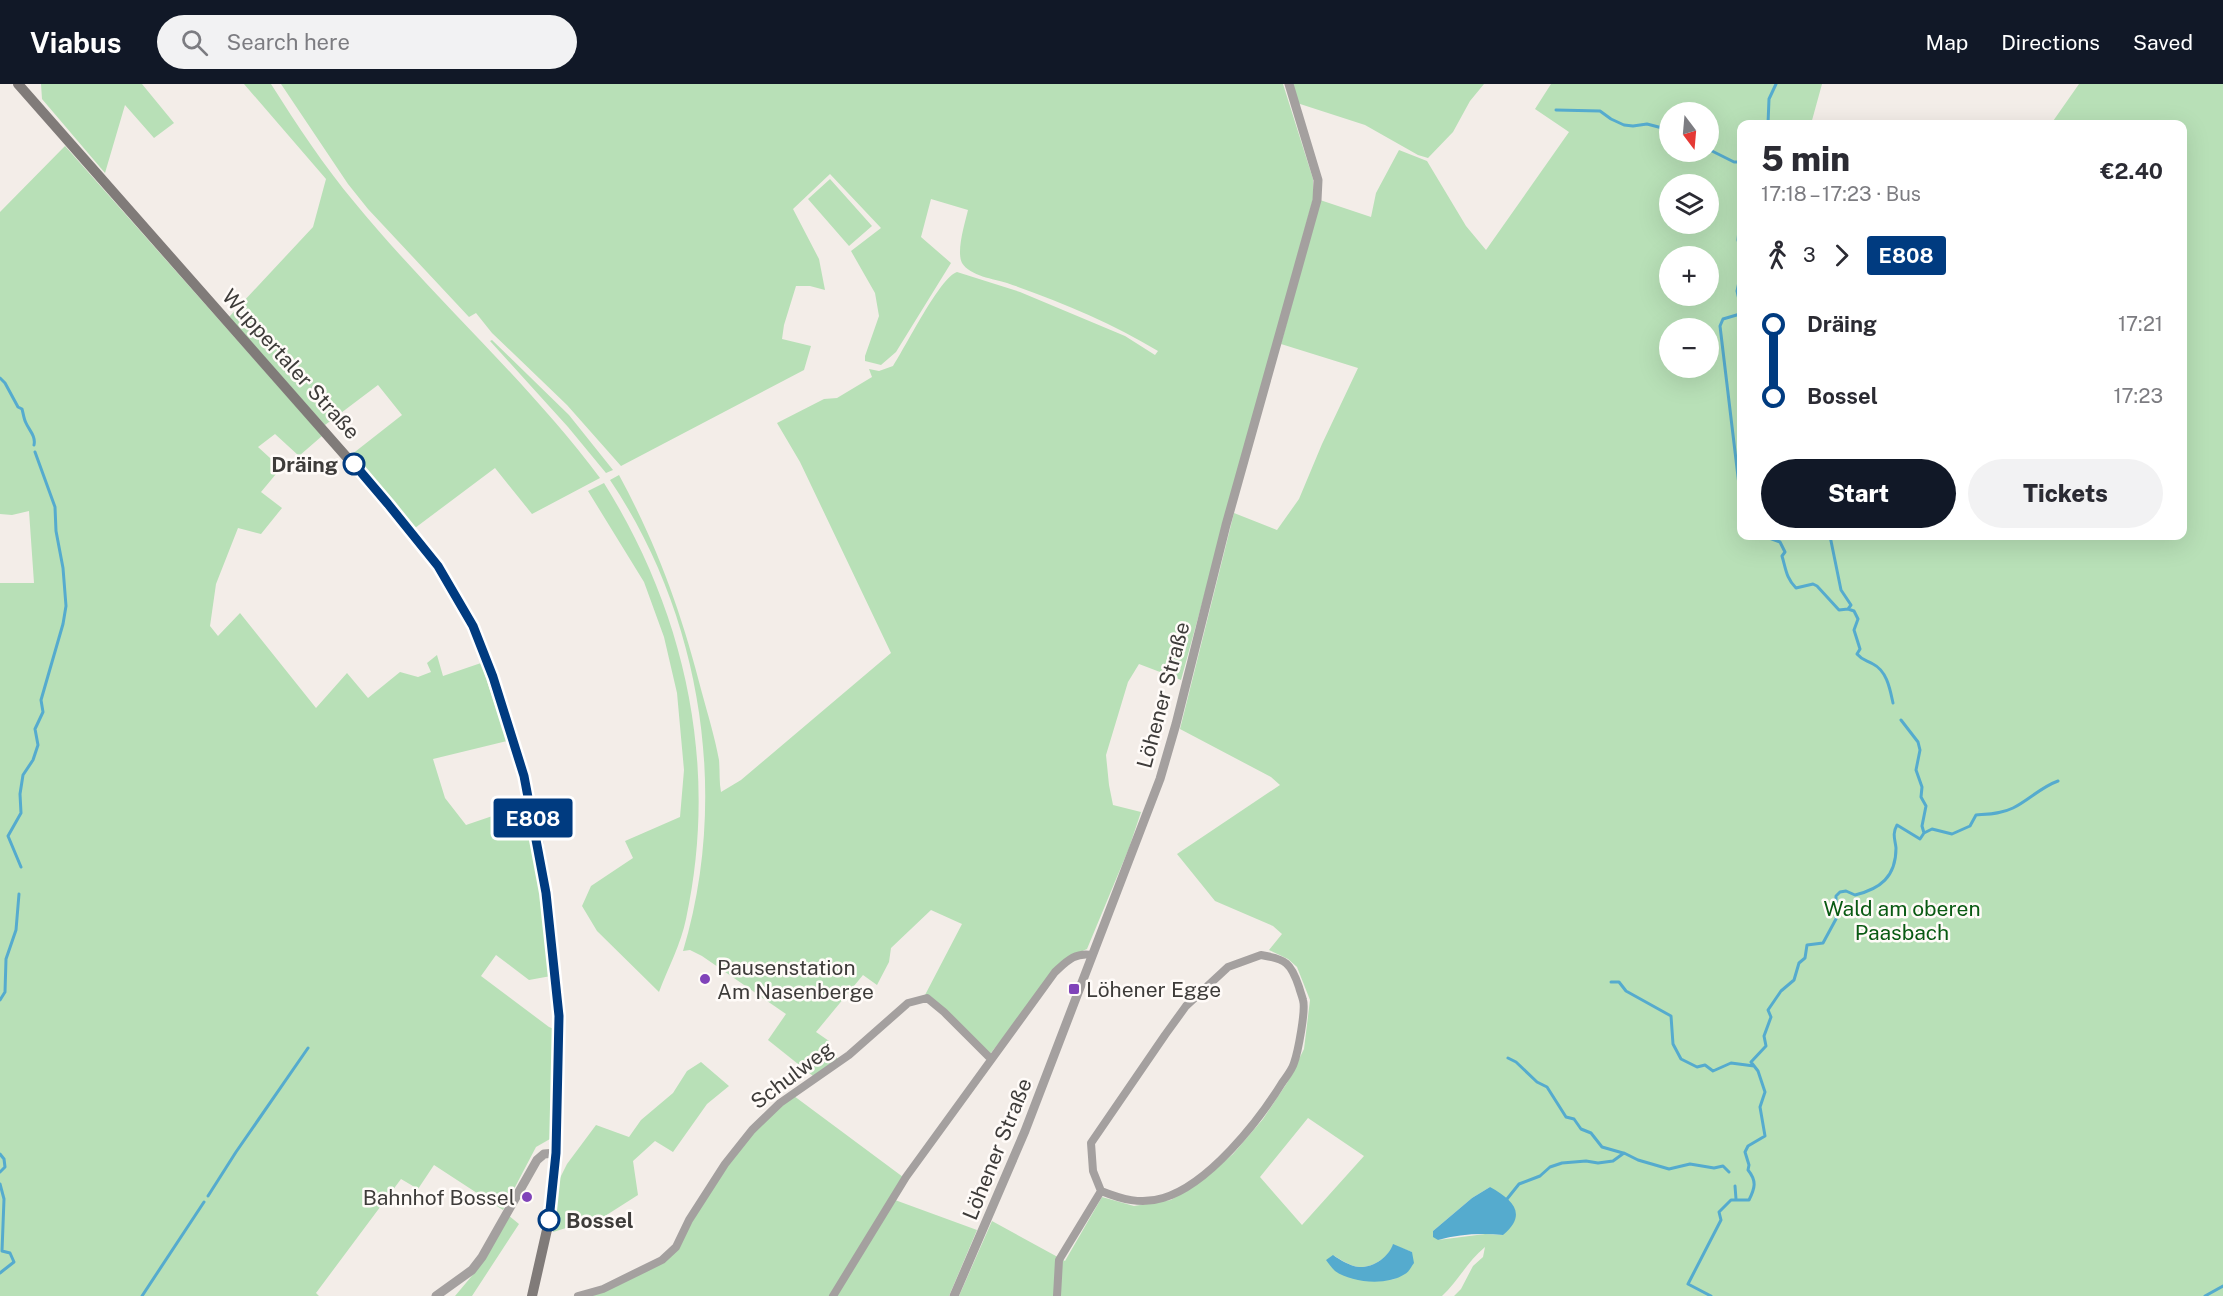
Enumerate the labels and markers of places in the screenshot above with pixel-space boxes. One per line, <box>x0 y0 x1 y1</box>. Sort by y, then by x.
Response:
place label: Dräing <box>271 452 338 477</box>
marker: Dräing <box>343 453 365 475</box>
place label: Pausenstation Am Nasenberge <box>717 955 874 1004</box>
marker: Pausenstation Am Nasenberge <box>698 972 712 986</box>
place label: Löhener Egge <box>1086 977 1221 1002</box>
marker: Löhener Egge <box>1067 982 1081 996</box>
place label: Bahnhof Bossel <box>363 1185 515 1210</box>
marker: Bahnhof Bossel <box>520 1190 534 1204</box>
place label: Bossel <box>566 1208 634 1233</box>
marker: Bossel <box>538 1209 560 1231</box>

